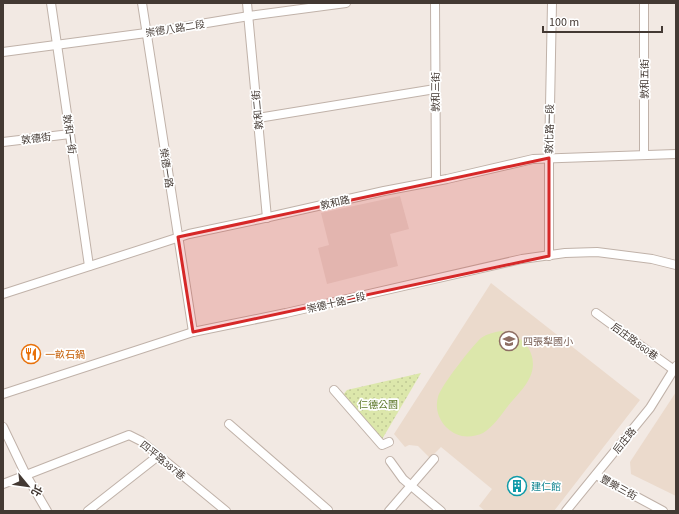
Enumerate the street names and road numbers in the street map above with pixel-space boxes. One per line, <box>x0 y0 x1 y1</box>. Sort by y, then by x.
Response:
street label: 崇德八路二段 <box>144 17 206 41</box>
street label: 敦和五街 <box>638 59 652 99</box>
street label: 敦和三街 <box>429 72 443 112</box>
street label: 敦和二街 <box>249 89 267 130</box>
street label: 敦化路一段 <box>543 104 557 154</box>
street label: 敦和一街 <box>59 113 79 155</box>
street label: 敦德街 <box>20 130 52 148</box>
street label: 榮德一路 <box>156 147 176 189</box>
street label: 敦和路 <box>319 193 351 213</box>
street label: 崇德十路二段 <box>305 289 367 317</box>
street label: 后庄路860巷 <box>608 320 661 364</box>
street label: 后庄路 <box>610 425 640 457</box>
street label: 四平路387巷 <box>137 438 188 483</box>
street label: 豐樂三街 <box>598 472 639 504</box>

